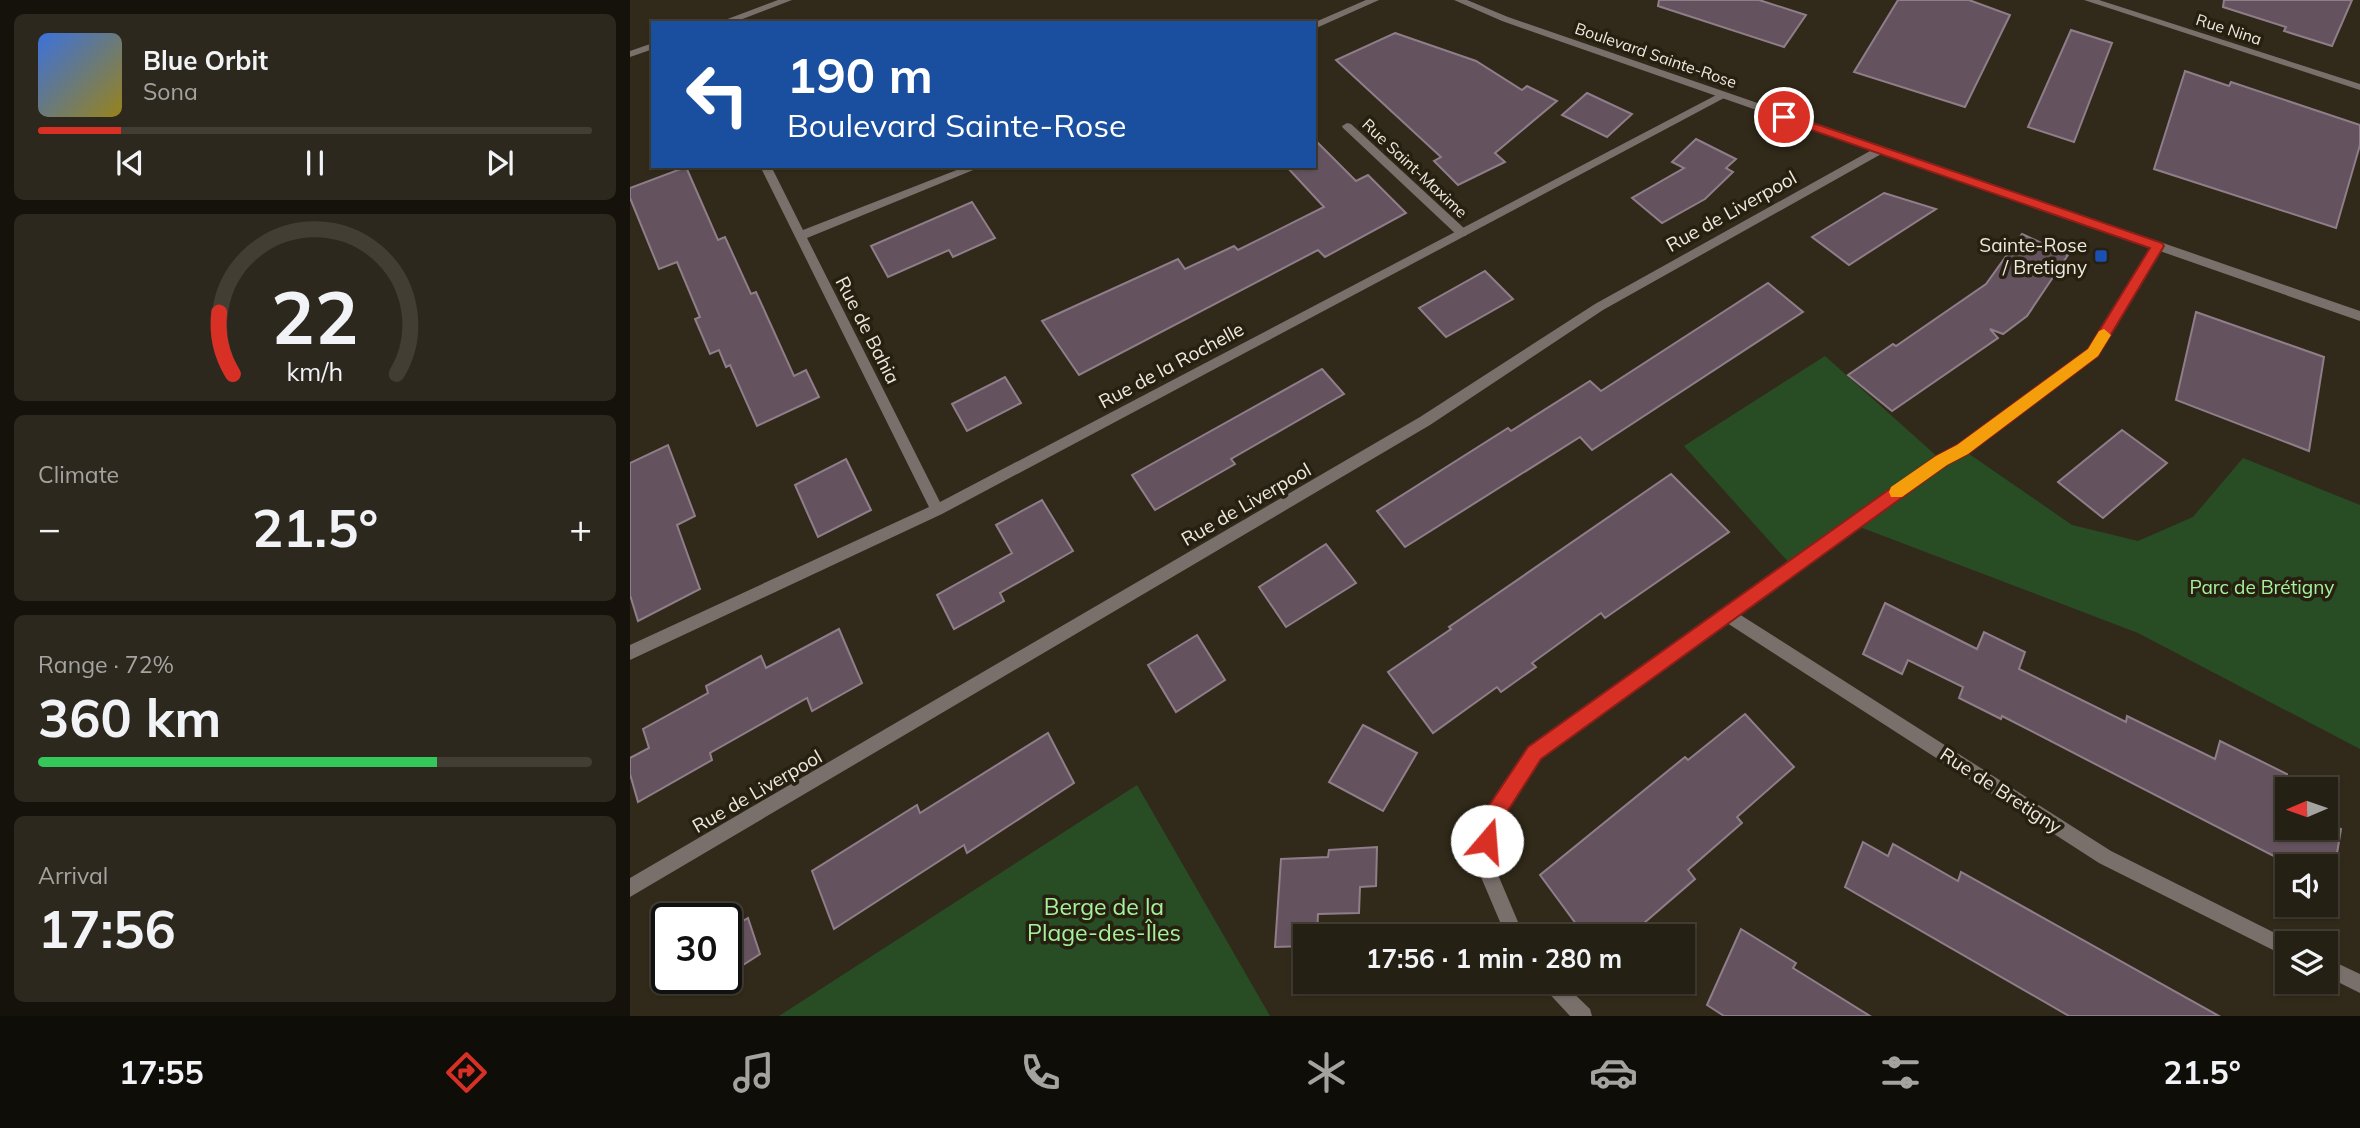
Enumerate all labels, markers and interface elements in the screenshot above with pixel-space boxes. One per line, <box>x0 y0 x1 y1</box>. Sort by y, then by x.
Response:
street label: Rue Nina <box>2194 9 2264 49</box>
street label: Boulevard Sainte-Rose <box>1572 18 1740 92</box>
text: Blue Orbit <box>143 44 268 77</box>
text: 190 m <box>787 44 933 105</box>
icon: left <box>672 49 763 140</box>
text: Sona <box>143 77 198 106</box>
pin <box>1754 87 1814 147</box>
icon: arrive <box>1765 98 1803 136</box>
text: Boulevard Sainte-Rose <box>787 105 1127 145</box>
street label: Rue Saint-Maxime <box>1358 114 1472 222</box>
icon: previous <box>111 144 149 182</box>
icon: pause <box>296 144 334 182</box>
icon: next <box>481 144 519 182</box>
street label: Rue de Liverpool <box>1661 165 1801 257</box>
place label: Sainte-Rose / Bretigny <box>1979 233 2087 279</box>
marker: Sainte-Rose / Bretigny <box>2093 248 2109 264</box>
text: 22 <box>271 271 359 362</box>
street label: Rue de Bahia <box>831 272 905 388</box>
street label: Rue de la Rochelle <box>1094 317 1248 413</box>
text: km/h <box>287 355 343 386</box>
street label: Rue de Liverpool <box>1177 457 1315 551</box>
text: Climate <box>38 460 119 489</box>
text: 21.5° <box>252 495 378 560</box>
text: − <box>38 504 61 552</box>
text: + <box>569 504 592 552</box>
park label: Parc de Brétigny <box>2190 575 2334 599</box>
text: Range · 72% <box>38 650 174 679</box>
text: 360 km <box>38 685 221 750</box>
street label: Rue de Bretigny <box>1936 742 2066 838</box>
street label: Rue de Liverpool <box>688 744 826 838</box>
north arrow <box>2275 777 2338 840</box>
map controls <box>2275 777 2338 994</box>
position arrow <box>1450 804 1524 878</box>
button: sound <box>2275 854 2338 917</box>
text: Arrival <box>38 861 108 890</box>
park label: Berge de la Plage-des-Îles <box>1027 892 1181 947</box>
text: 17:56 <box>38 896 176 961</box>
speed limit sign: 30 <box>651 903 742 994</box>
button: layers <box>2275 931 2338 994</box>
text: 17:56 · 1 min · 280 m <box>1366 942 1622 975</box>
icon: directions <box>442 1048 491 1097</box>
icon: music <box>729 1048 778 1097</box>
icon: phone <box>1016 1048 1065 1097</box>
icon: climate <box>1302 1048 1351 1097</box>
icon: car <box>1589 1048 1638 1097</box>
icon: filters <box>1876 1048 1925 1097</box>
text: 17:55 <box>119 1052 204 1092</box>
text: 21.5° <box>2163 1052 2241 1092</box>

